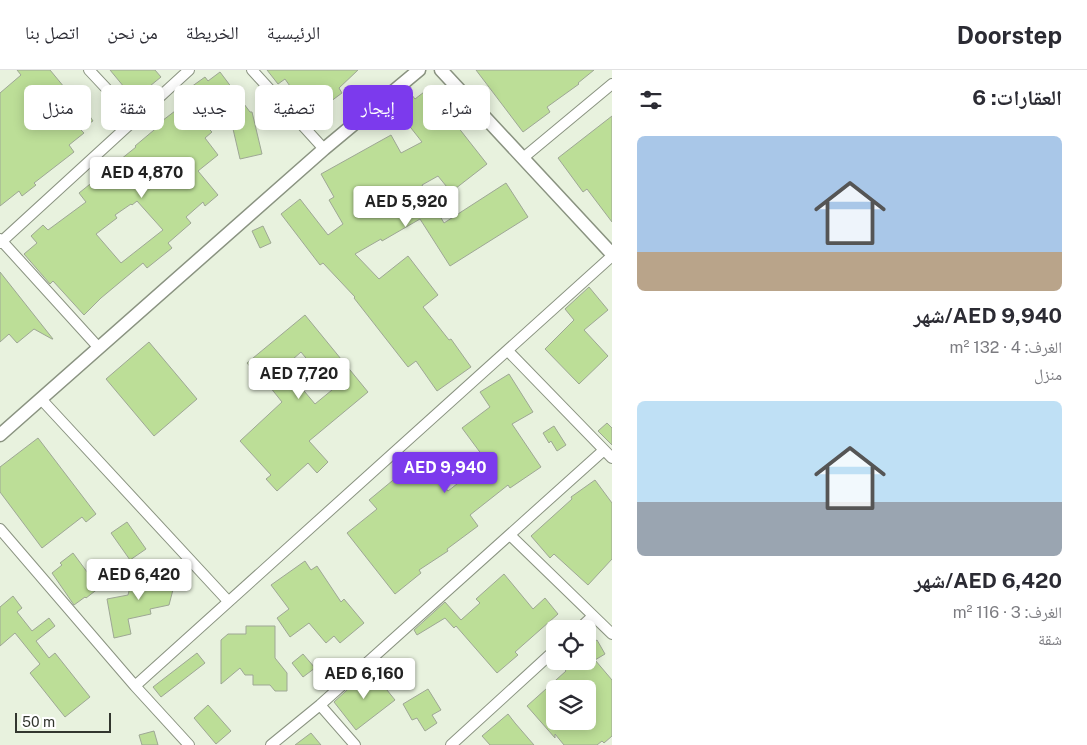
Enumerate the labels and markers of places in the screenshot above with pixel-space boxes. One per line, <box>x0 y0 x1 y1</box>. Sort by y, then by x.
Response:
pin: AED 4,870 <box>85 156 199 199</box>
pin: AED 5,920 <box>349 186 463 228</box>
pin: AED 7,720 <box>242 358 356 400</box>
pin: AED 9,940 <box>388 452 502 494</box>
pin: AED 6,420 <box>82 558 196 601</box>
pin: AED 6,160 <box>307 658 421 700</box>

